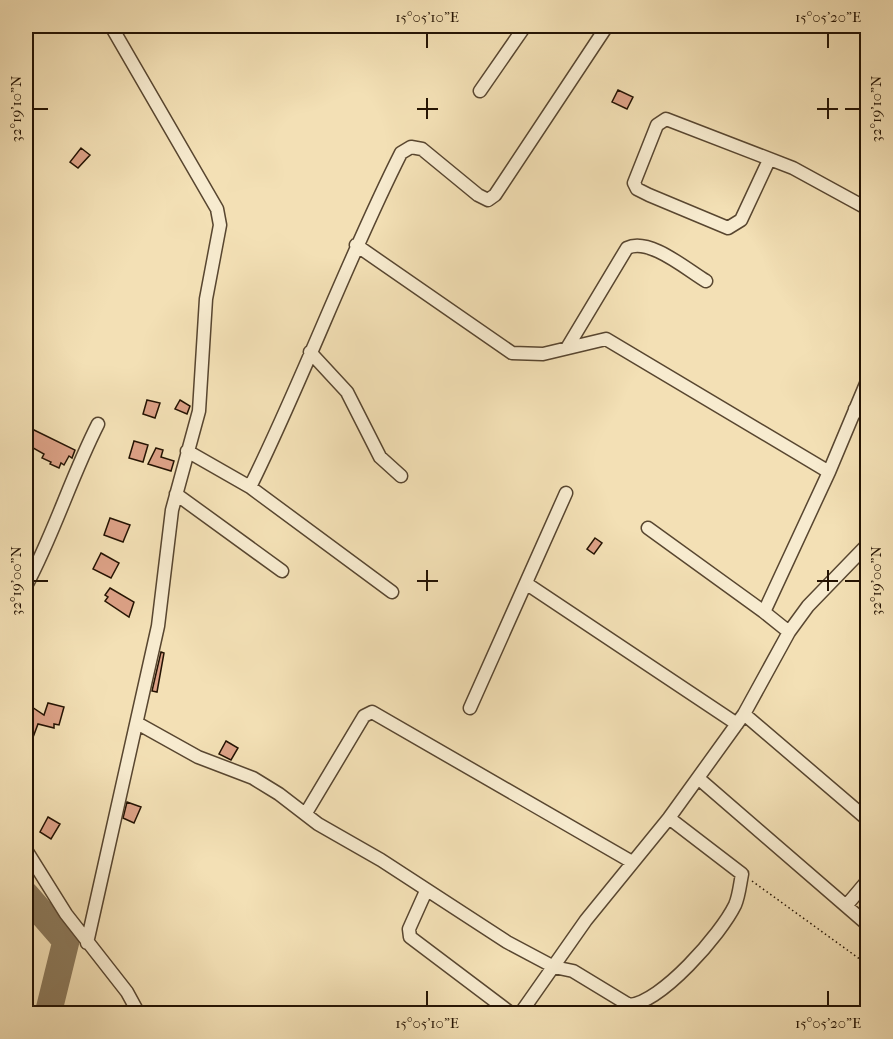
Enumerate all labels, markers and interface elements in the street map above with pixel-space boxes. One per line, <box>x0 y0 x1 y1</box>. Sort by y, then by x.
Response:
text: 15°05'10"E <box>395 8 459 26</box>
text: 15°05'20"E <box>795 8 861 26</box>
text: 32°19'10"N <box>7 75 25 142</box>
text: 32°19'10"N <box>867 75 885 142</box>
text: 32°19'00"N <box>7 546 25 616</box>
text: 32°19'00"N <box>867 546 885 616</box>
text: 15°05'10"E <box>395 1014 459 1032</box>
text: 15°05'20"E <box>795 1014 861 1032</box>

